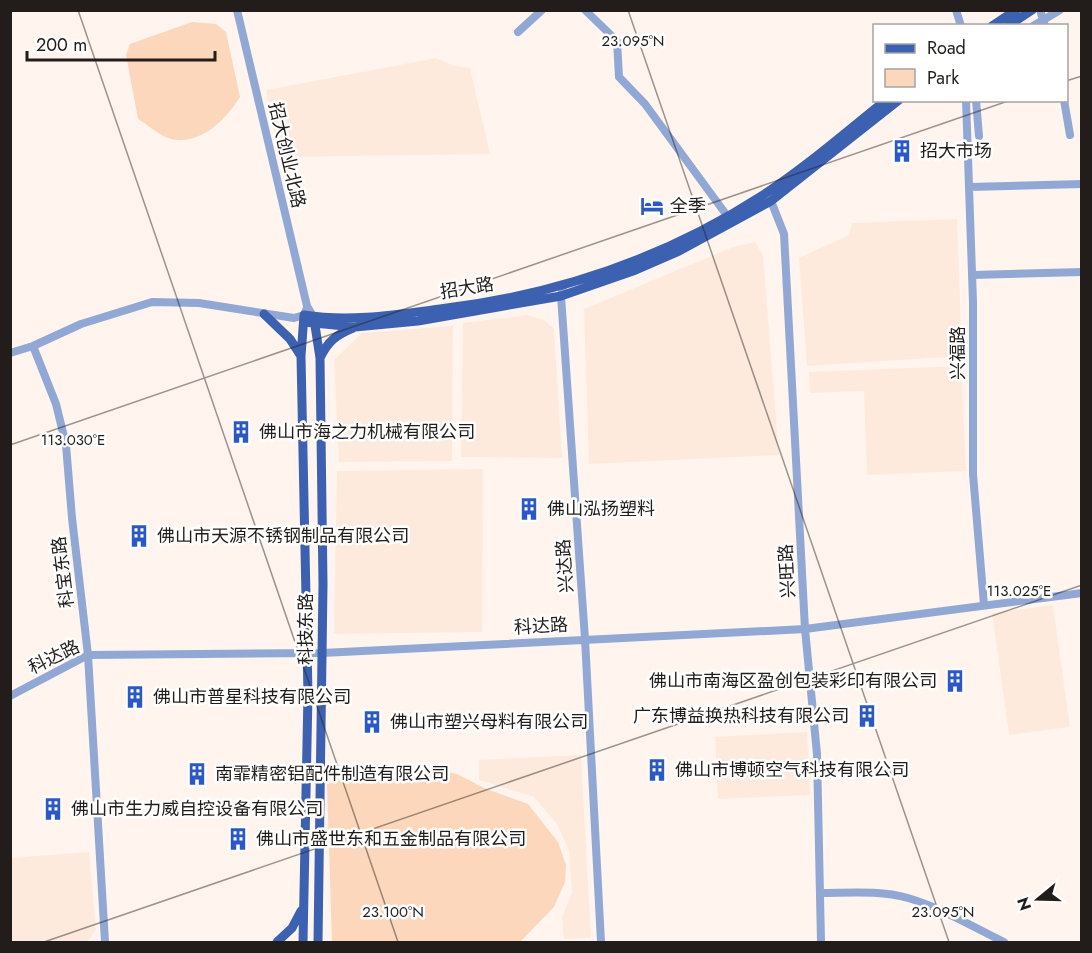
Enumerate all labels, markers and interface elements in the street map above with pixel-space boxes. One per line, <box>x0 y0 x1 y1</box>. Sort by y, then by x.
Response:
scale bar <box>27 24 214 62</box>
legend <box>873 24 1068 102</box>
text: 23.095°N <box>602 30 664 52</box>
text: 200 m <box>36 32 87 58</box>
text: Road <box>927 35 966 61</box>
text: Park <box>927 65 959 91</box>
street label: 招大创业北路 <box>262 99 312 211</box>
building icon: 招大市场 <box>889 138 915 164</box>
place label: 招大市场 <box>920 138 992 164</box>
hotel icon: 全季 <box>639 193 665 219</box>
place label: 全季 <box>670 193 706 219</box>
street label: 招大路 <box>438 271 496 305</box>
street label: 兴福路 <box>945 326 971 380</box>
building icon: 佛山市海之力机械有限公司 <box>228 419 254 445</box>
place label: 佛山市海之力机械有限公司 <box>259 419 475 445</box>
text: 113.030°E <box>41 429 105 451</box>
building icon: 佛山泓扬塑料 <box>516 496 542 522</box>
place label: 佛山泓扬塑料 <box>547 496 655 522</box>
building icon: 佛山市天源不锈钢制品有限公司 <box>126 523 152 549</box>
place label: 佛山市天源不锈钢制品有限公司 <box>157 523 409 549</box>
street label: 科宝东路 <box>46 535 80 609</box>
street label: 兴达路 <box>550 538 580 594</box>
street label: 兴旺路 <box>773 543 801 599</box>
text: 113.025°E <box>987 580 1051 602</box>
street label: 科技东路 <box>293 593 319 665</box>
street label: 科达路 <box>513 612 569 640</box>
street label: 科达路 <box>24 633 84 681</box>
place label: 佛山市南海区盈创包装彩印有限公司 <box>649 668 937 694</box>
building icon: 佛山市南海区盈创包装彩印有限公司 <box>942 668 968 694</box>
building icon: 佛山市普星科技有限公司 <box>122 684 148 710</box>
place label: 佛山市普星科技有限公司 <box>153 684 351 710</box>
place label: 广东博益换热科技有限公司 <box>633 703 849 729</box>
building icon: 广东博益换热科技有限公司 <box>854 703 880 729</box>
building icon: 佛山市塑兴母料有限公司 <box>359 709 385 735</box>
place label: 佛山市塑兴母料有限公司 <box>390 709 588 735</box>
building icon: 佛山市博顿空气科技有限公司 <box>644 757 670 783</box>
place label: 佛山市博顿空气科技有限公司 <box>675 757 909 783</box>
building icon: 南霏精密铝配件制造有限公司 <box>184 761 210 787</box>
place label: 南霏精密铝配件制造有限公司 <box>215 761 449 787</box>
building icon: 佛山市生力威自控设备有限公司 <box>40 796 66 822</box>
place label: 佛山市生力威自控设备有限公司 <box>71 796 323 822</box>
building icon: 佛山市盛世东和五金制品有限公司 <box>225 826 251 852</box>
place label: 佛山市盛世东和五金制品有限公司 <box>256 826 526 852</box>
north arrow <box>1008 869 1068 929</box>
text: N <box>1011 894 1037 913</box>
text: 23.100°N <box>362 901 424 923</box>
text: 23.095°N <box>912 901 974 923</box>

